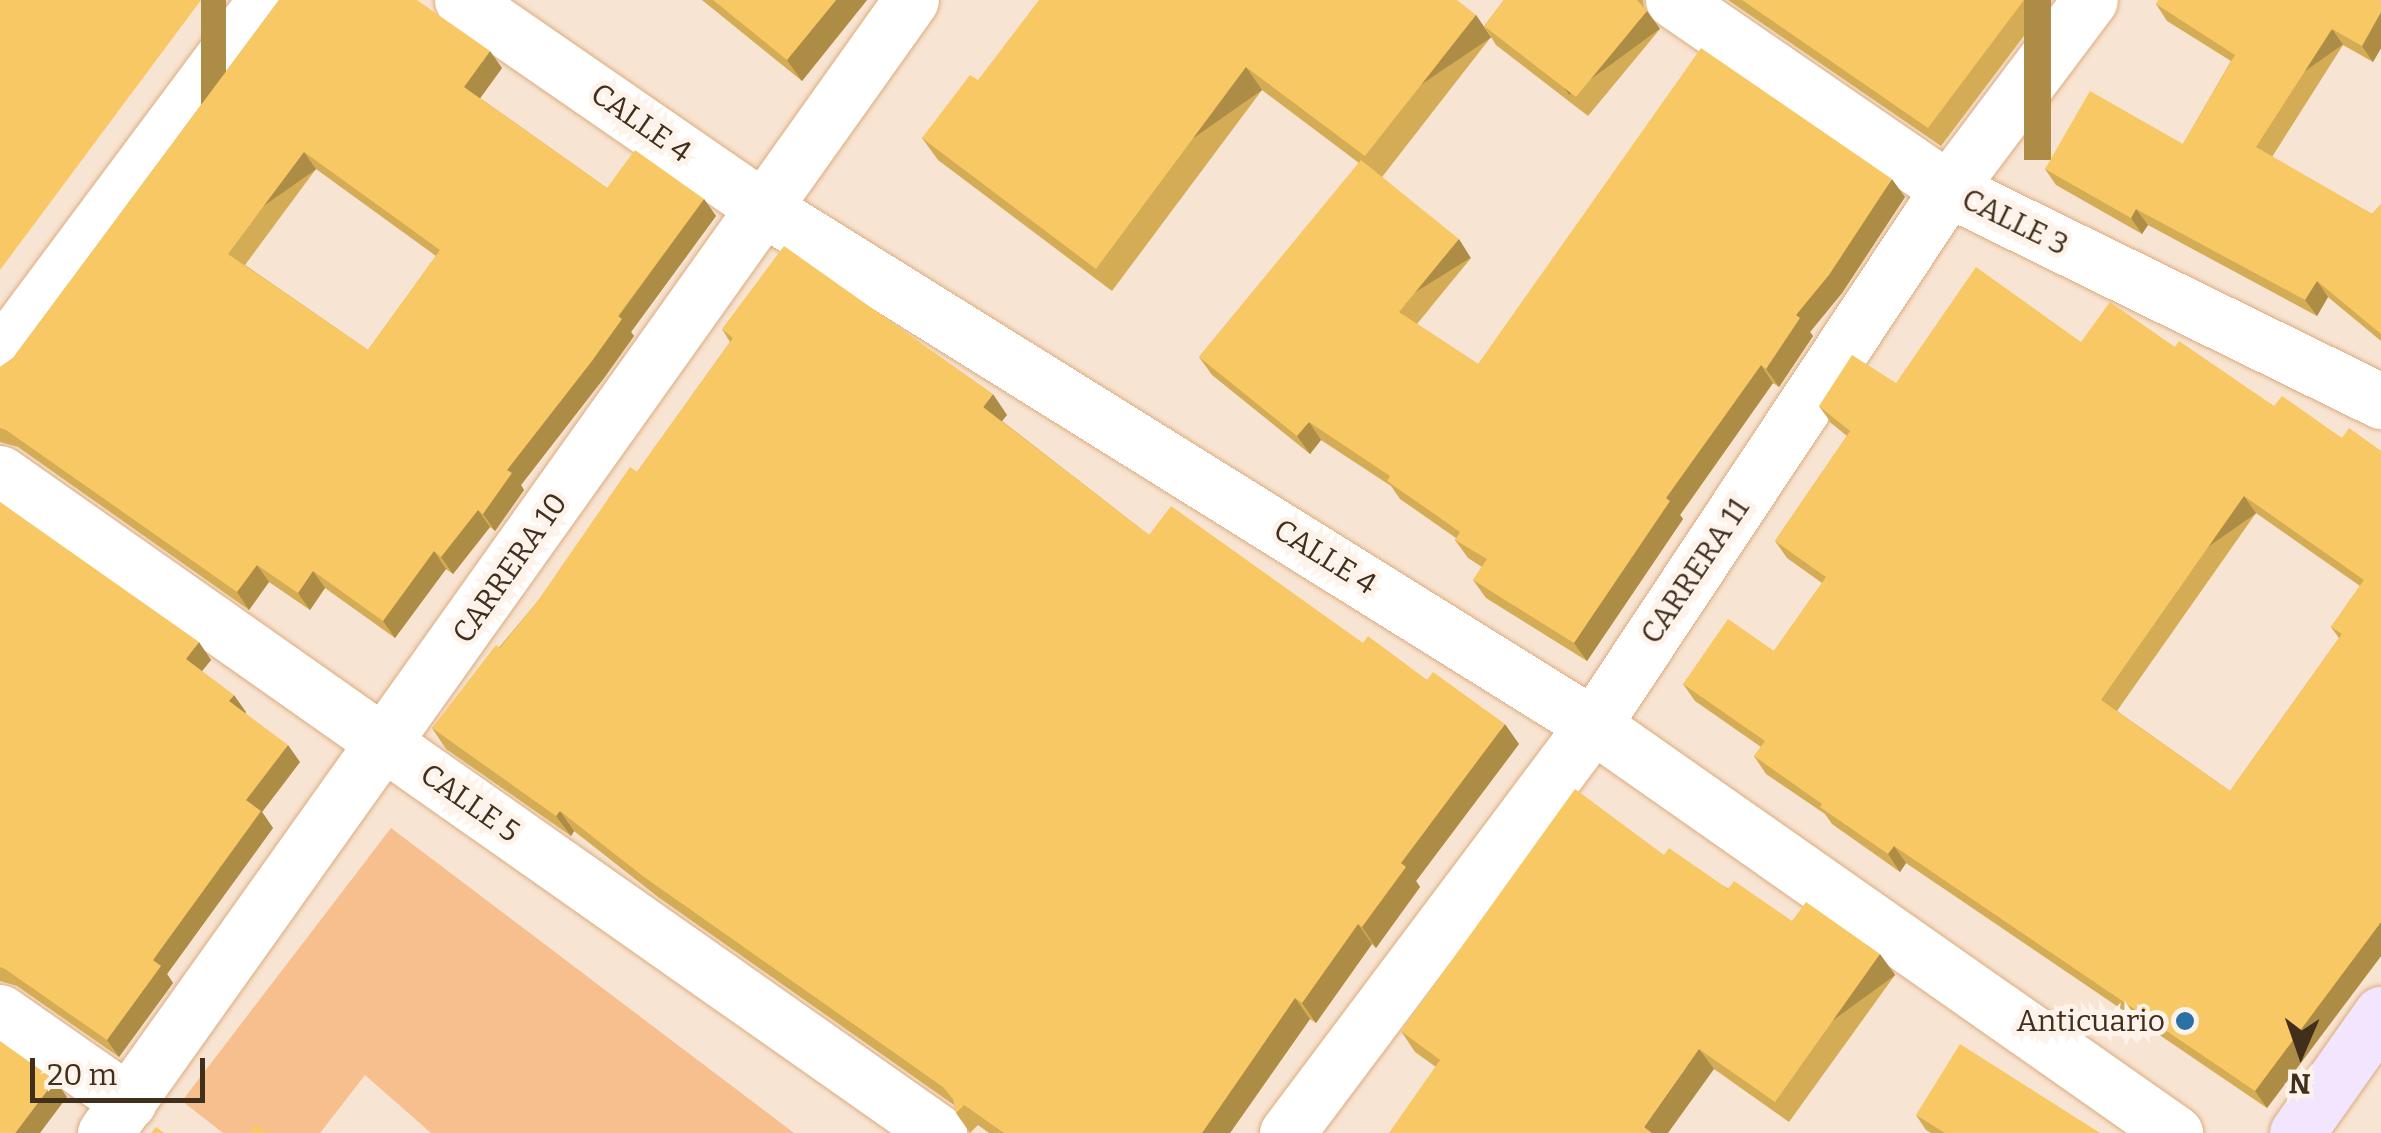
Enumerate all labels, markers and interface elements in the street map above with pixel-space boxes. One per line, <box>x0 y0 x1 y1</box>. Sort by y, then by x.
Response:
street label: CALLE 4 <box>584 76 698 170</box>
street label: CALLE 3 <box>1956 181 2074 263</box>
street label: CARRERA 10 <box>445 486 575 650</box>
street label: CARRERA 11 <box>1633 491 1757 651</box>
street label: CALLE 4 <box>1267 512 1383 602</box>
street label: CALLE 5 <box>414 756 526 850</box>
place label: Anticuario <box>2017 1003 2165 1039</box>
north arrow <box>2251 1003 2351 1103</box>
marker: Anticuario <box>2174 1010 2196 1032</box>
scale bar <box>35 1038 210 1100</box>
text: 20 m <box>47 1057 117 1093</box>
text: N <box>2289 1067 2311 1100</box>

